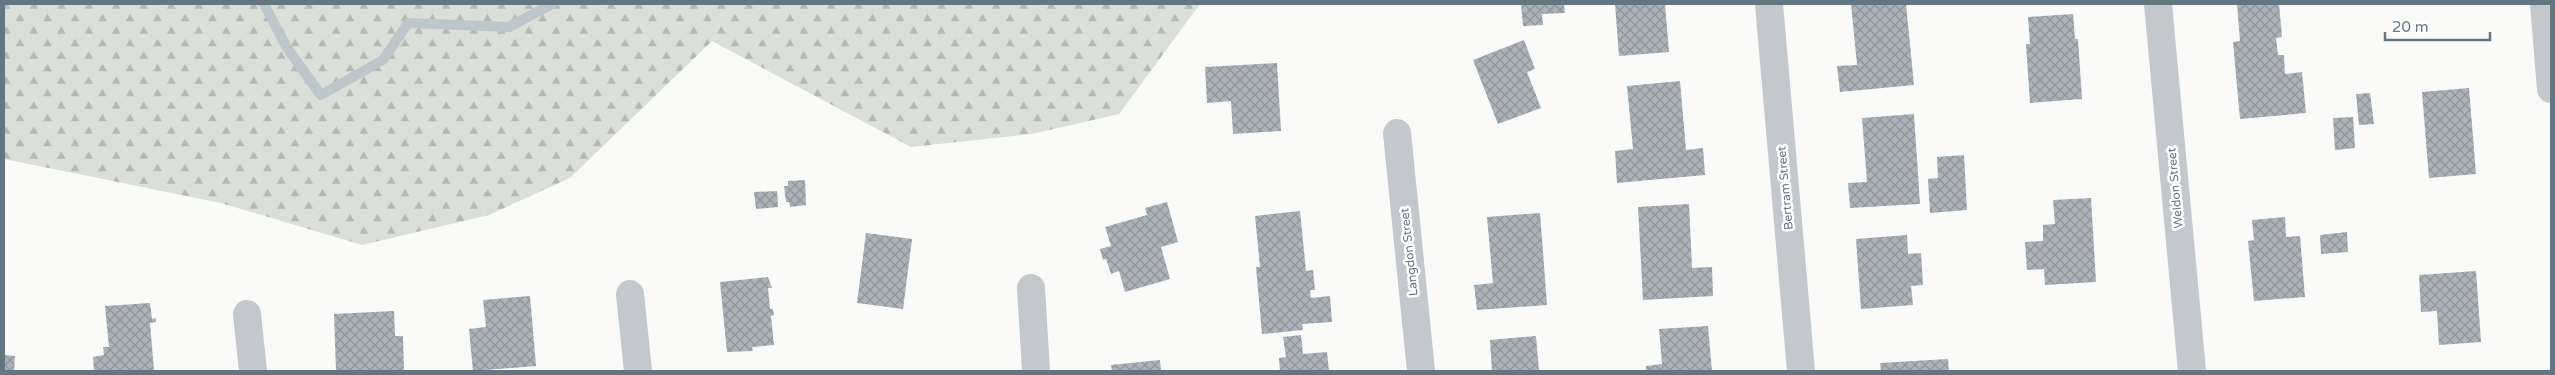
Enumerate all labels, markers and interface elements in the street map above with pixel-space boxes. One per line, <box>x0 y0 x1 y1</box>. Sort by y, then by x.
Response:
scale bar <box>2385 10 2490 42</box>
text: 20 m <box>2392 18 2429 36</box>
street label: Bertram Street <box>1774 145 1796 230</box>
street label: Weldon Street <box>2164 147 2186 229</box>
street label: Langdon Street <box>1397 207 1421 297</box>

